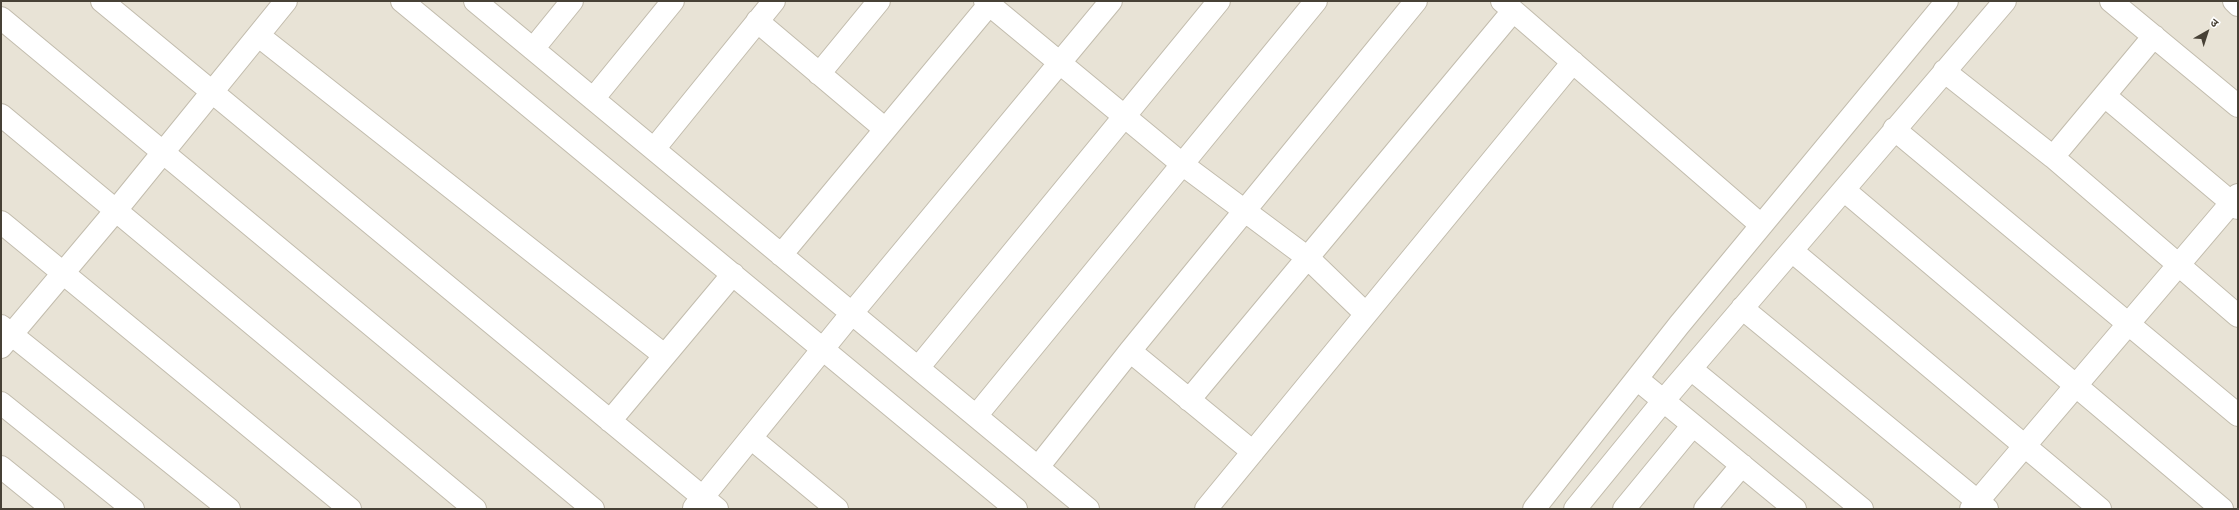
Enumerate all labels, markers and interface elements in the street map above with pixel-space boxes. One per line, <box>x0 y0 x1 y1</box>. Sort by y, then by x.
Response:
north arrow <box>2187 12 2227 52</box>
text: उ <box>2208 15 2221 29</box>

